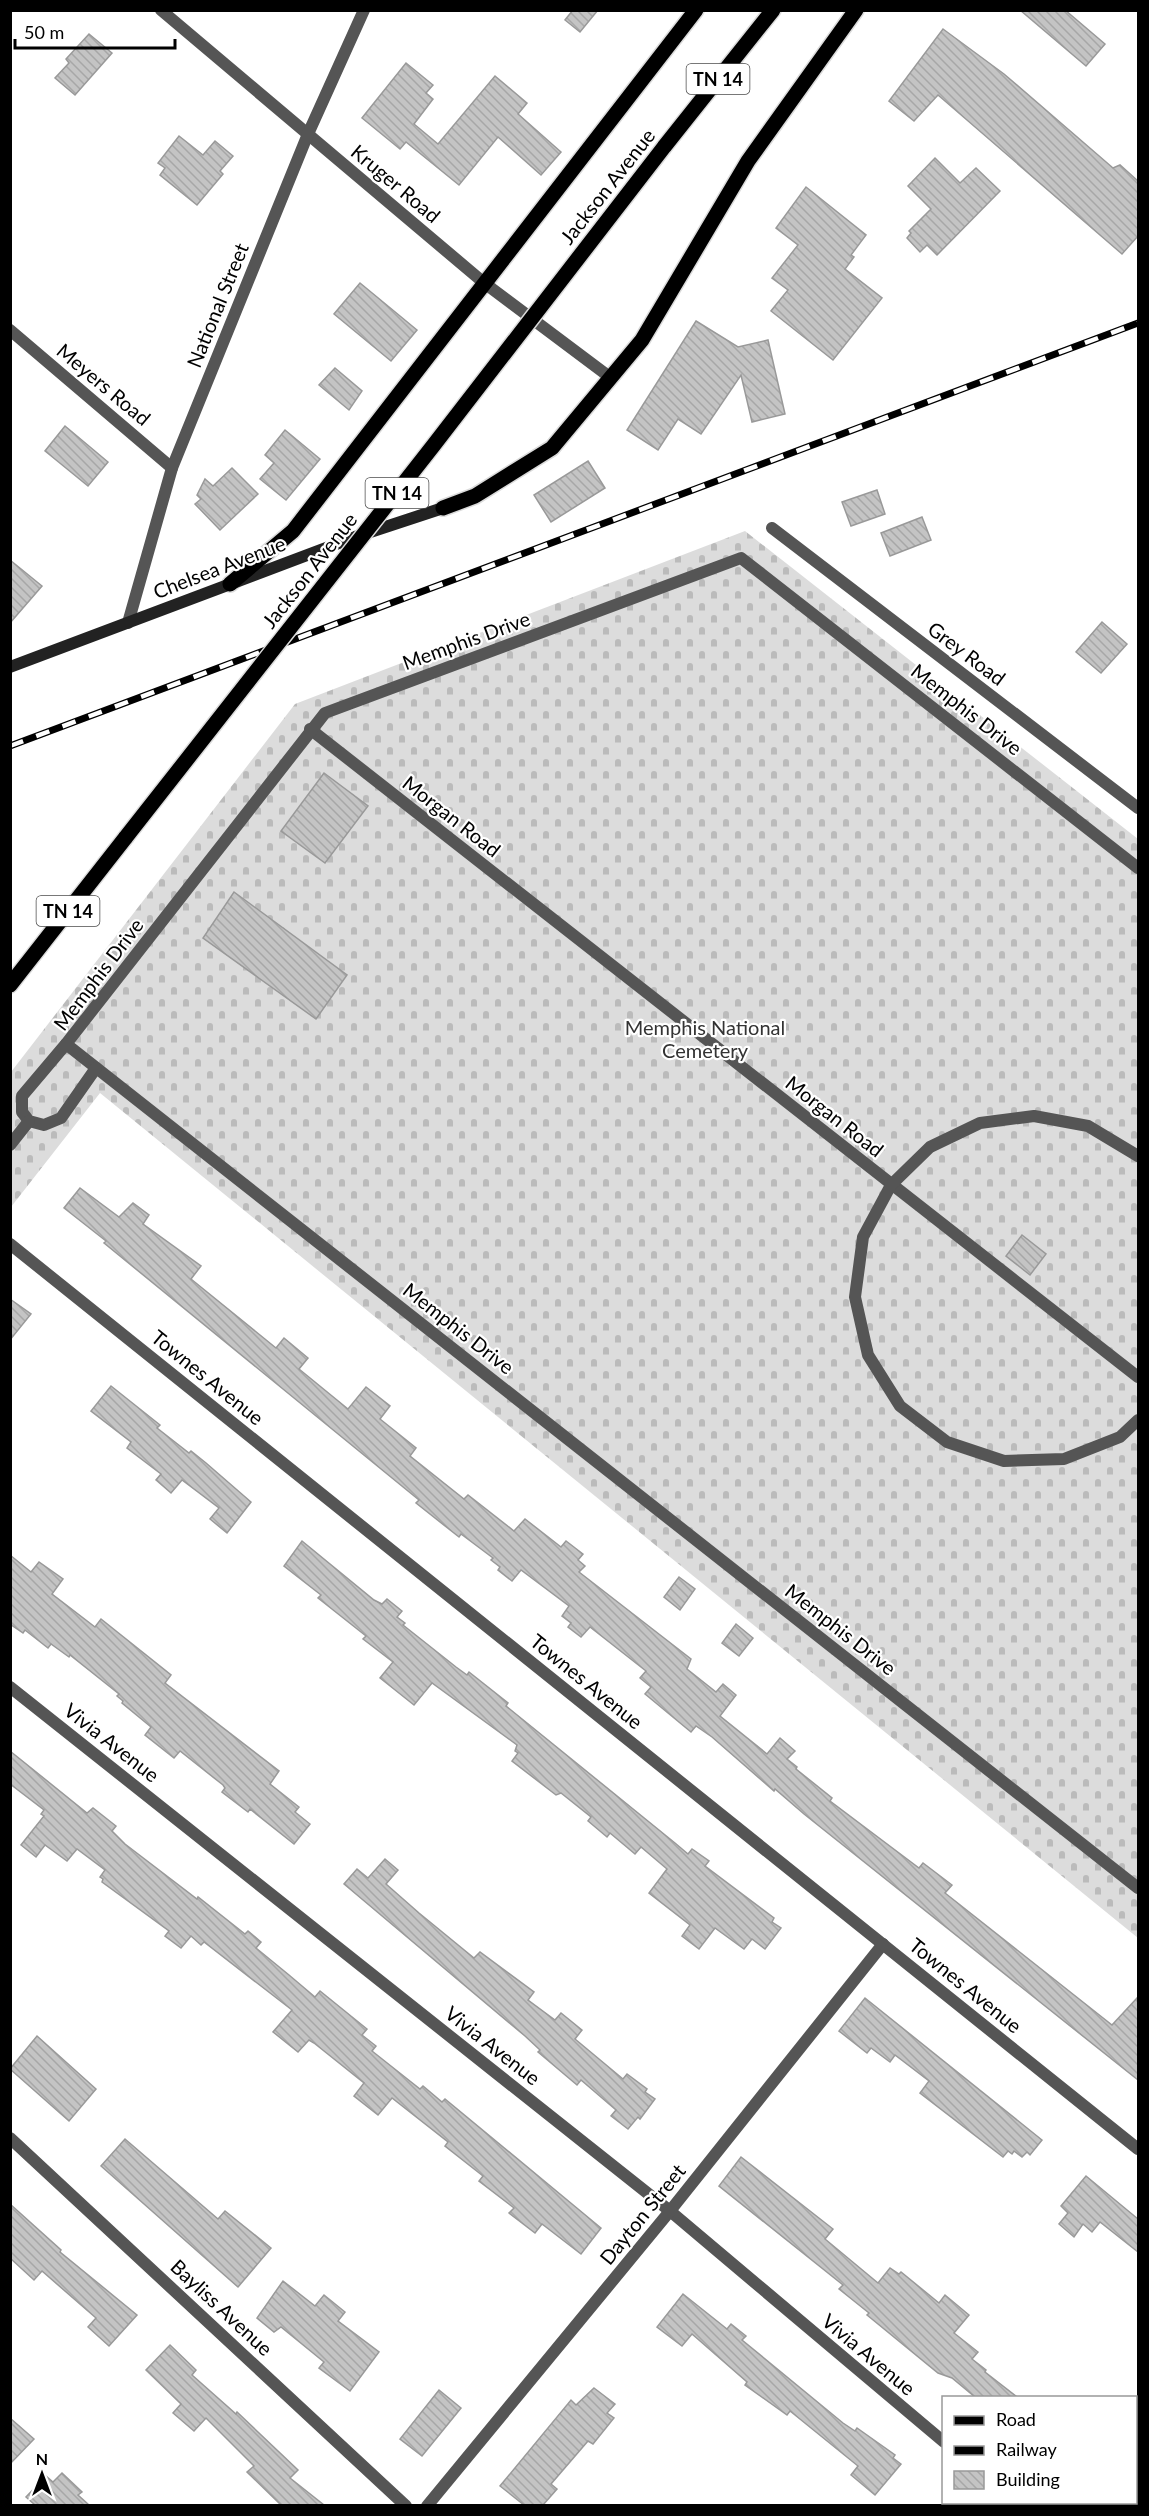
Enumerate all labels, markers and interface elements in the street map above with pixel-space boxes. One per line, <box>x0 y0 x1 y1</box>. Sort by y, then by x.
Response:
scale bar <box>15 12 176 50</box>
text: 50 m <box>24 21 64 43</box>
road number: TN 14 <box>686 64 750 94</box>
street label: Jackson Avenue <box>555 124 659 248</box>
street label: Kruger Road <box>347 139 445 227</box>
street label: National Street <box>181 239 253 371</box>
street label: Meyers Road <box>52 338 156 430</box>
road number: TN 14 <box>366 478 428 508</box>
street label: Jackson Avenue <box>257 508 361 632</box>
street label: Chelsea Avenue <box>150 531 288 603</box>
street label: Memphis Drive <box>399 606 533 674</box>
street label: Grey Road <box>923 616 1011 690</box>
street label: Memphis Drive <box>907 658 1027 760</box>
street label: Morgan Road <box>398 770 506 862</box>
road number: TN 14 <box>36 896 100 926</box>
street label: Memphis Drive <box>48 913 148 1035</box>
park label: Memphis National Cemetery <box>625 1015 785 1062</box>
street label: Morgan Road <box>781 1070 889 1162</box>
street label: Memphis Drive <box>399 1277 519 1379</box>
street label: Townes Avenue <box>147 1324 269 1430</box>
street label: Memphis Drive <box>781 1578 901 1680</box>
street label: Townes Avenue <box>526 1628 648 1734</box>
street label: Vivia Avenue <box>60 1697 164 1787</box>
street label: Townes Avenue <box>905 1932 1027 2038</box>
street label: Vivia Avenue <box>441 2000 545 2090</box>
street label: Dayton Street <box>594 2159 690 2269</box>
street label: Bayliss Avenue <box>166 2254 278 2360</box>
street label: Vivia Avenue <box>818 2308 920 2400</box>
legend <box>942 2396 1137 2504</box>
text: Road <box>996 2408 1036 2430</box>
text: Railway <box>996 2438 1057 2460</box>
north arrow <box>12 2444 72 2504</box>
text: N <box>36 2449 48 2468</box>
text: Building <box>996 2468 1060 2490</box>

